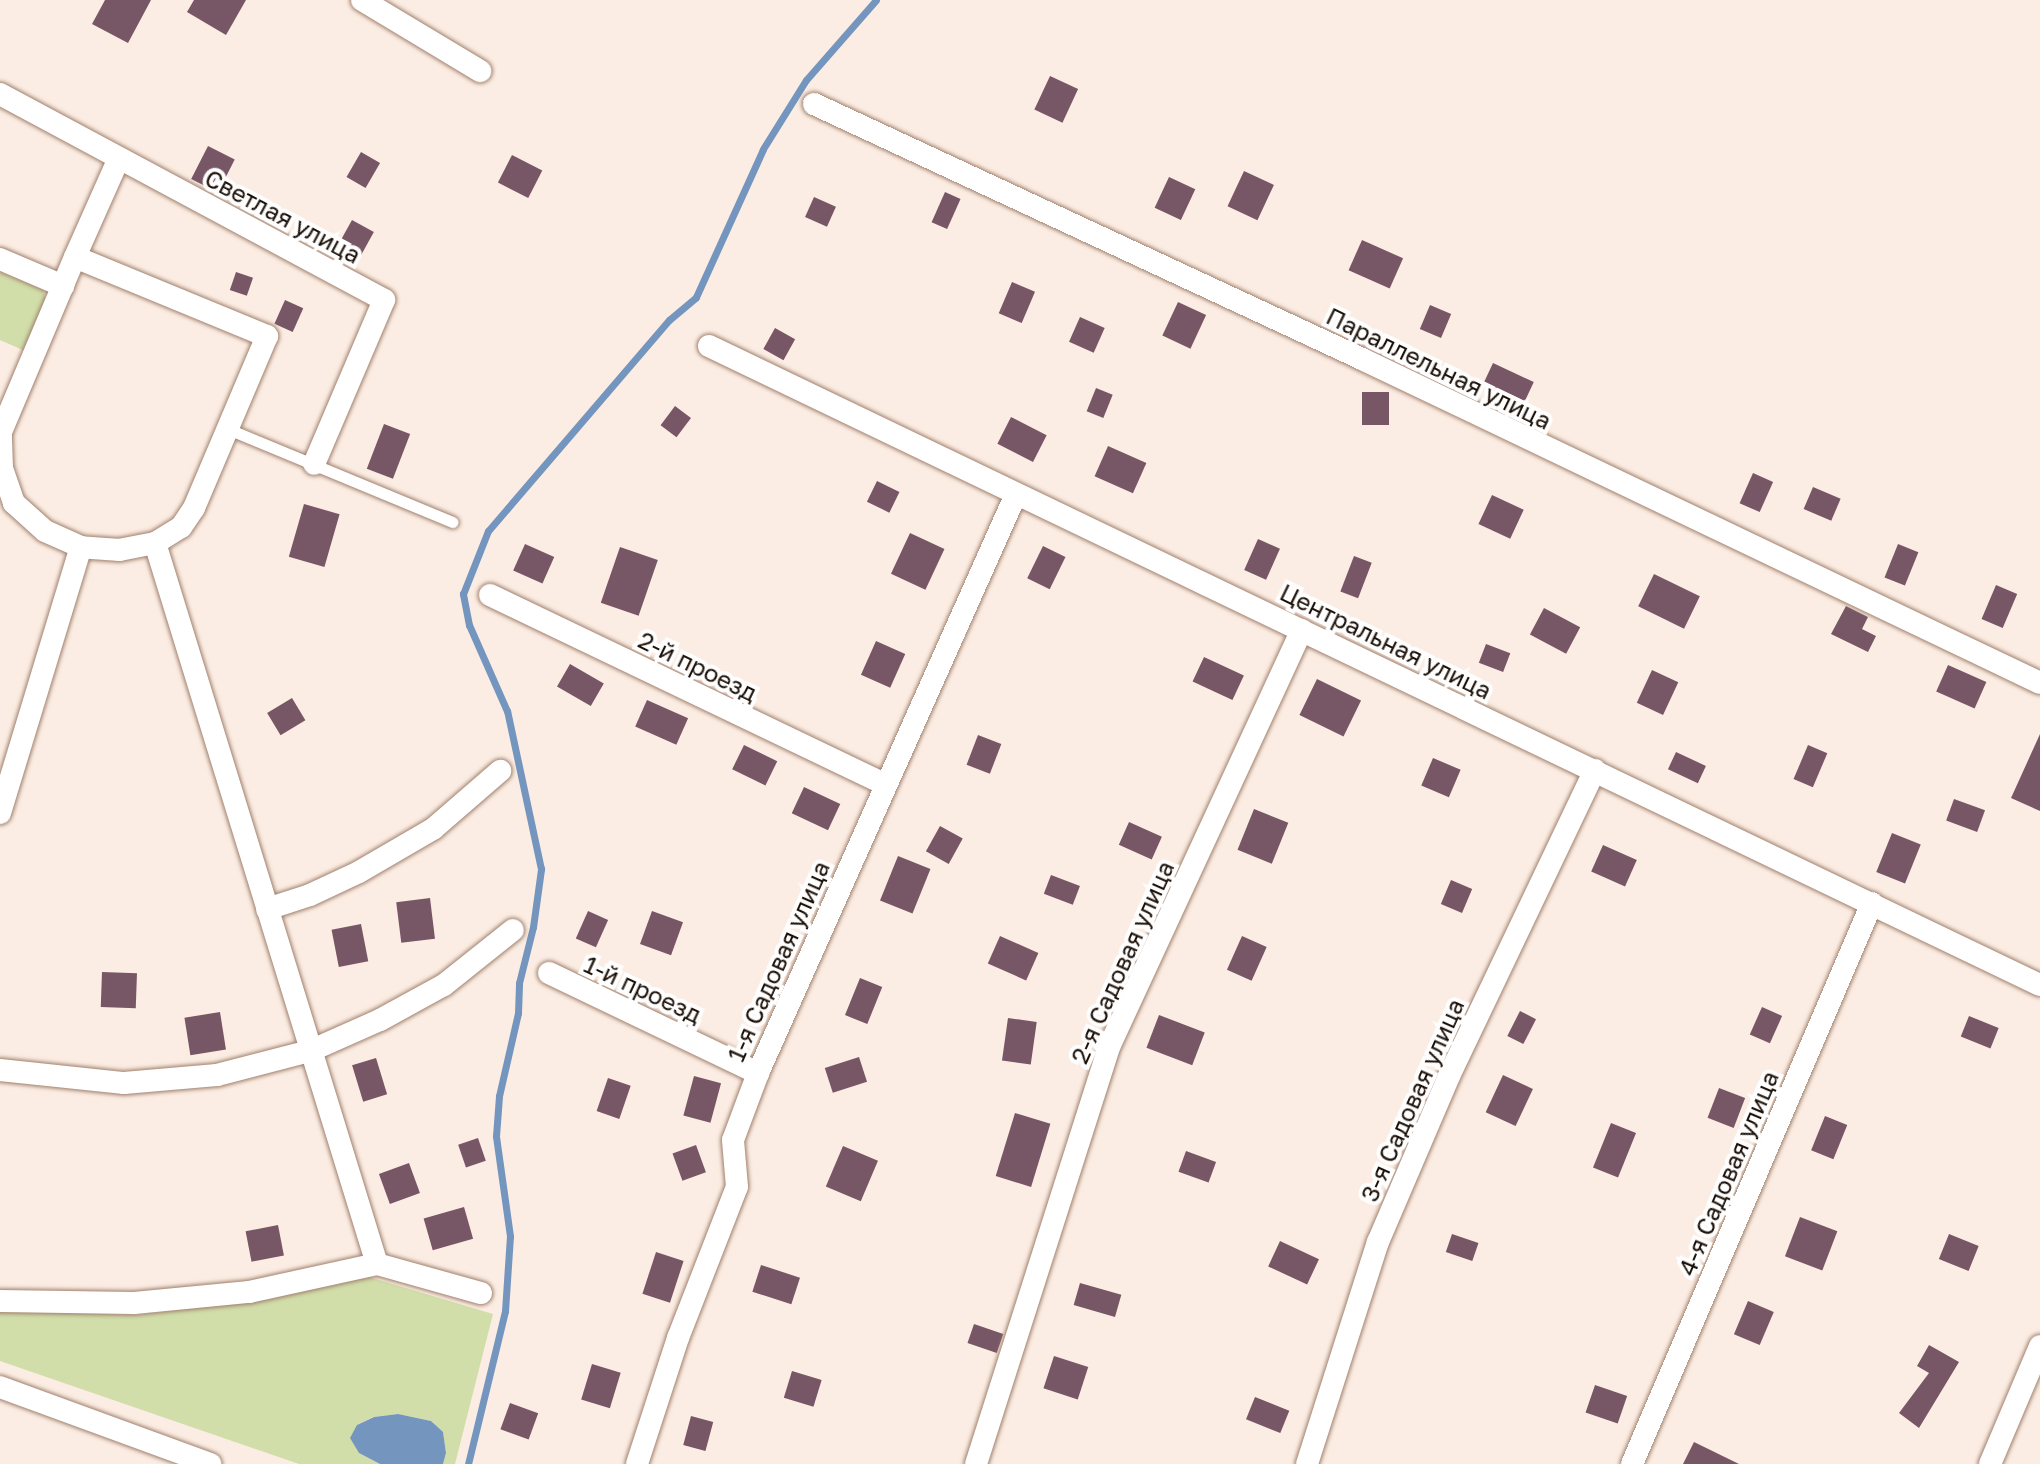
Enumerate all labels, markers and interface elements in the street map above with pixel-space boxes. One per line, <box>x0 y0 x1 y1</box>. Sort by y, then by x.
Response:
street label: Светлая улица <box>200 163 366 269</box>
street label: Параллельная улица <box>1322 301 1556 435</box>
street label: Центральная улица <box>1276 577 1496 705</box>
street label: 2-й проезд <box>634 625 762 707</box>
street label: 1-я Садовая улица <box>721 856 835 1066</box>
street label: 2-я Садовая улица <box>1064 856 1180 1068</box>
street label: 1-й проезд <box>580 949 706 1029</box>
street label: 3-я Садовая улица <box>1354 994 1470 1206</box>
street label: 4-я Садовая улица <box>1672 1066 1784 1280</box>

